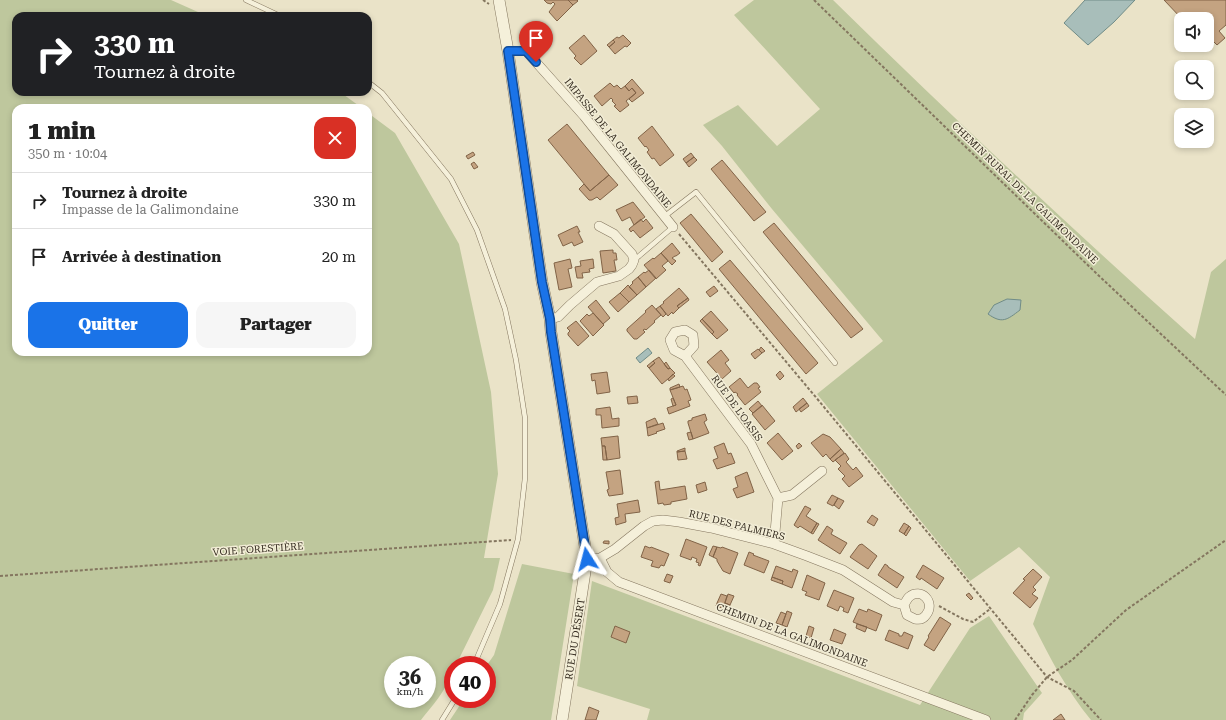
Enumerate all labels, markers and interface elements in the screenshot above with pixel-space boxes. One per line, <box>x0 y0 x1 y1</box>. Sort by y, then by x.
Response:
map controls <box>1174 12 1214 148</box>
button: sound <box>1174 12 1214 52</box>
pin <box>519 21 553 62</box>
text: 330 m <box>94 27 175 60</box>
icon: arrive <box>525 27 547 49</box>
icon: right <box>28 28 80 80</box>
button: search <box>1174 60 1214 100</box>
text: Tournez à droite <box>94 61 235 82</box>
street label: IMPASSE DE LA GALIMONDAINE <box>562 76 674 210</box>
button: layers <box>1174 108 1214 148</box>
text: 1 min <box>28 117 95 145</box>
button: close <box>314 117 356 159</box>
street label: CHEMIN RURAL DE LA GALIMONDAINE <box>950 120 1100 266</box>
text: 350 m · 10:04 <box>28 146 107 161</box>
text: Tournez à droite <box>62 184 187 202</box>
icon: right <box>28 190 50 212</box>
text: 330 m <box>313 192 356 210</box>
text: Impasse de la Galimondaine <box>62 202 239 217</box>
icon: arrive <box>28 246 50 268</box>
text: Arrivée à destination <box>62 248 221 266</box>
text: 20 m <box>322 248 356 266</box>
button: Quitter <box>28 302 188 348</box>
button: Partager <box>196 302 356 348</box>
street label: RUE DE L'OASIS <box>709 373 765 443</box>
street label: RUE DES PALMIERS <box>688 508 786 542</box>
position arrow <box>566 538 608 580</box>
street label: VOIE FORESTIÈRE <box>212 540 304 558</box>
street label: RUE DU DÉSERT <box>563 597 587 681</box>
street label: CHEMIN DE LA GALIMONDAINE <box>715 601 869 669</box>
speed limit sign: 40 <box>444 656 496 708</box>
text: 36 <box>399 665 421 689</box>
text: km/h <box>397 686 423 697</box>

